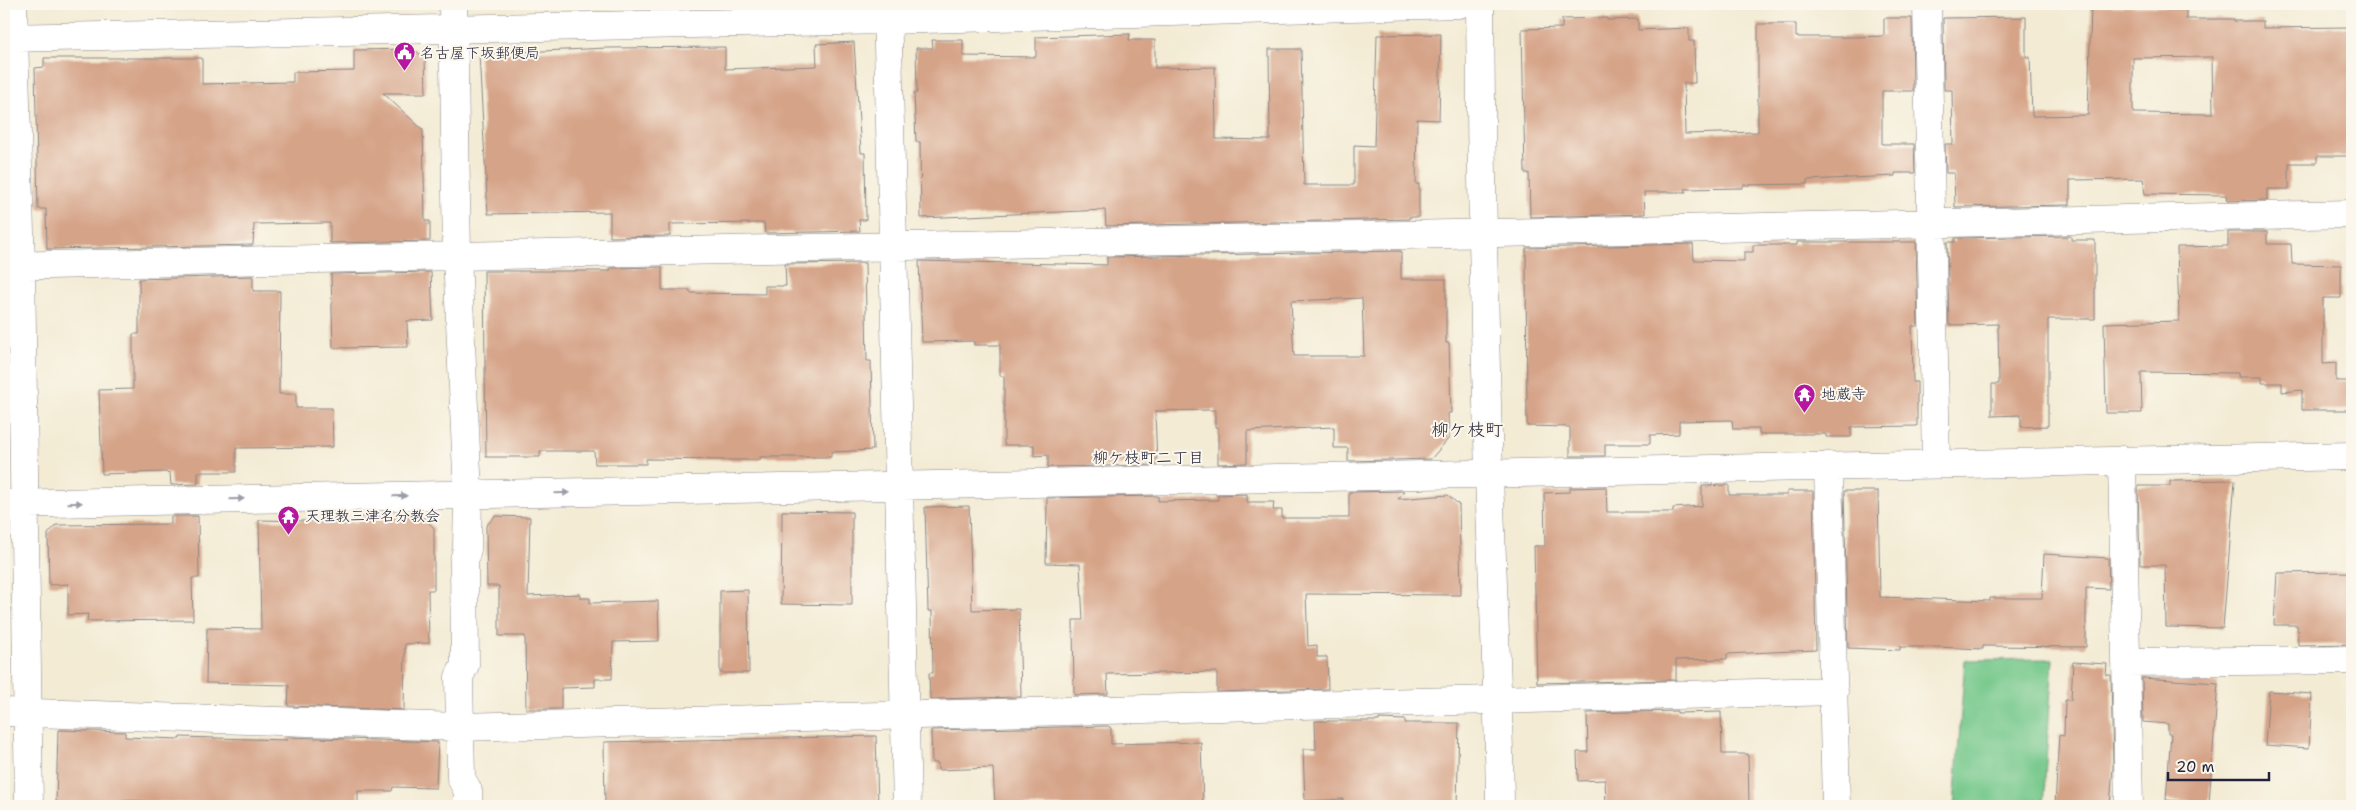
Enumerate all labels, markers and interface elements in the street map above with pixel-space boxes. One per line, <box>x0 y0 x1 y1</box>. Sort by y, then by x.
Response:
public building icon: 名古屋下坂郵便局 <box>392 41 416 72</box>
place label: 名古屋下坂郵便局 <box>420 43 540 63</box>
temple icon: 地蔵寺 <box>1793 382 1817 413</box>
place label: 地蔵寺 <box>1821 384 1866 404</box>
district label: 柳ケ枝町 <box>1431 418 1503 442</box>
district label: 柳ケ枝町二丁目 <box>1092 447 1204 468</box>
one-way arrow <box>554 488 570 496</box>
one-way arrow <box>392 492 408 500</box>
one-way arrow <box>229 495 245 503</box>
one-way arrow <box>67 499 83 507</box>
temple icon: 天理教三津名分教会 <box>277 504 301 535</box>
place label: 天理教三津名分教会 <box>305 506 440 526</box>
scale bar <box>2168 750 2270 782</box>
text: 20 m <box>2176 757 2215 777</box>

